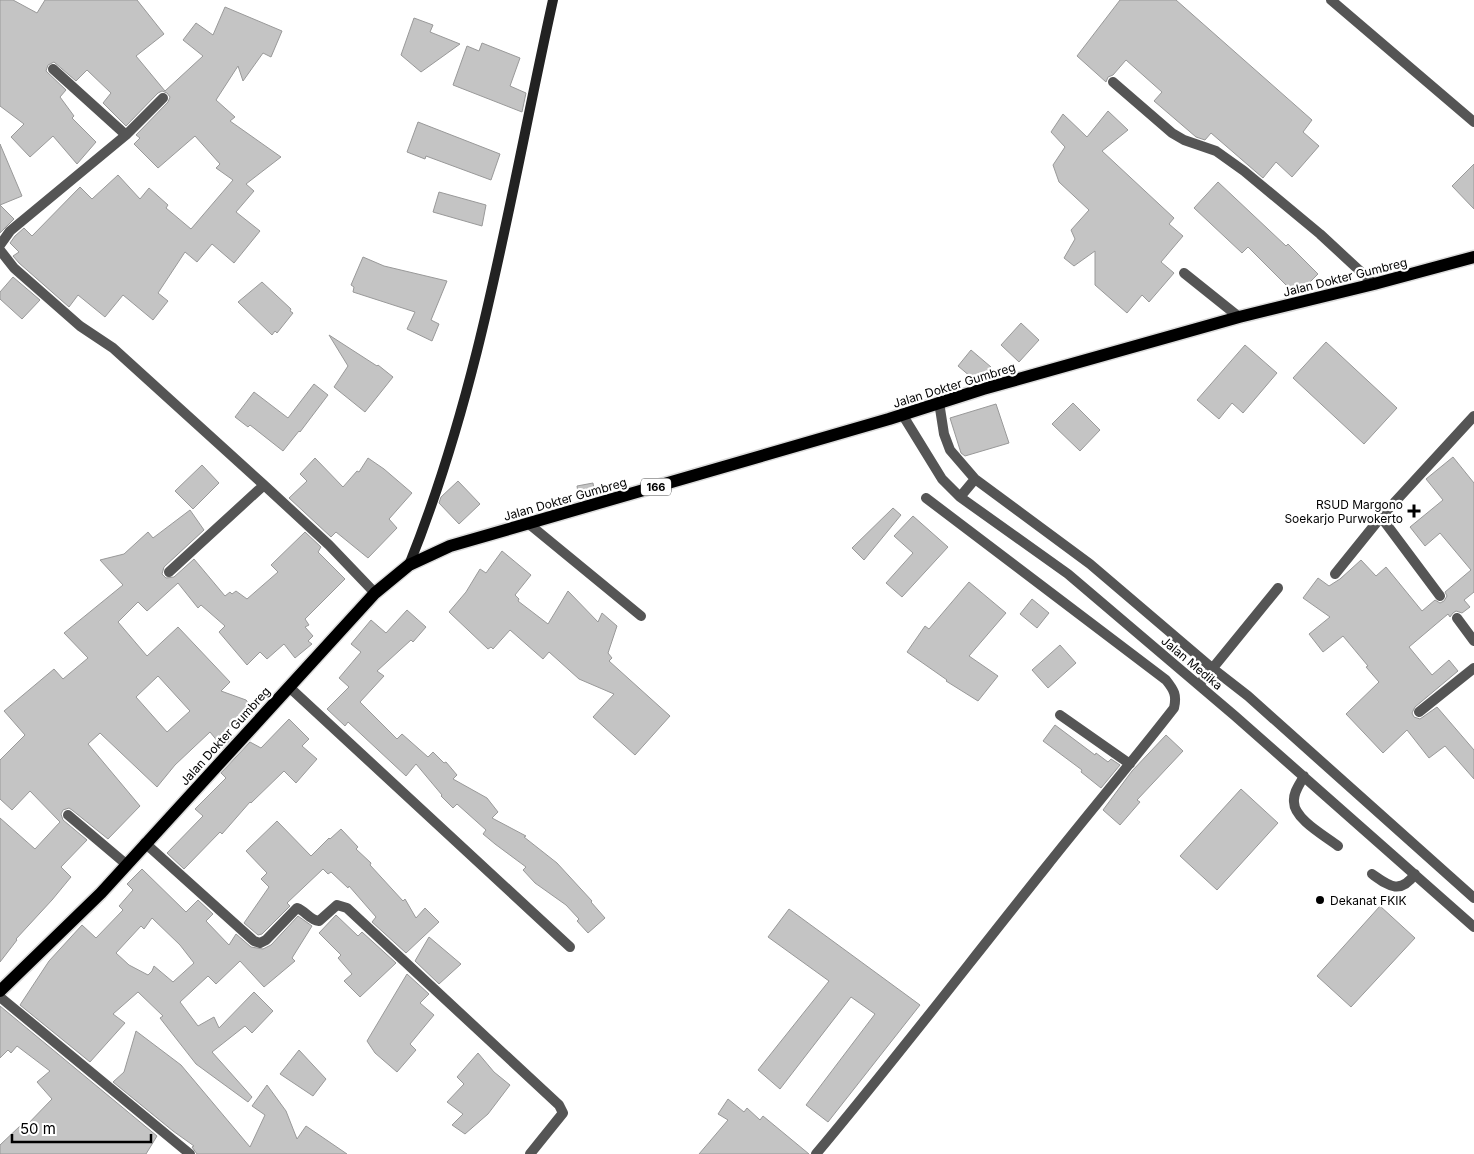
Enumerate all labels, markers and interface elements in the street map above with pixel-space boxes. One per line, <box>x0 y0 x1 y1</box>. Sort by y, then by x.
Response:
street label: Jalan Dokter Gumbreg <box>1281 254 1409 300</box>
street label: Jalan Dokter Gumbreg <box>891 359 1017 411</box>
street label: Jalan Dokter Gumbreg <box>502 474 628 524</box>
road number: 166 <box>641 478 671 496</box>
place label: RSUD Margono Soekarjo Purwokerto <box>1284 497 1403 526</box>
marker: RSUD Margono Soekarjo Purwokerto <box>1407 504 1421 518</box>
street label: Jalan Medika <box>1158 633 1226 693</box>
street label: Jalan Dokter Gumbreg <box>177 684 273 788</box>
place label: Dekanat FKIK <box>1330 893 1407 908</box>
marker: Dekanat FKIK <box>1314 894 1326 906</box>
scale bar <box>12 1112 151 1144</box>
text: 50 m <box>20 1119 56 1138</box>

